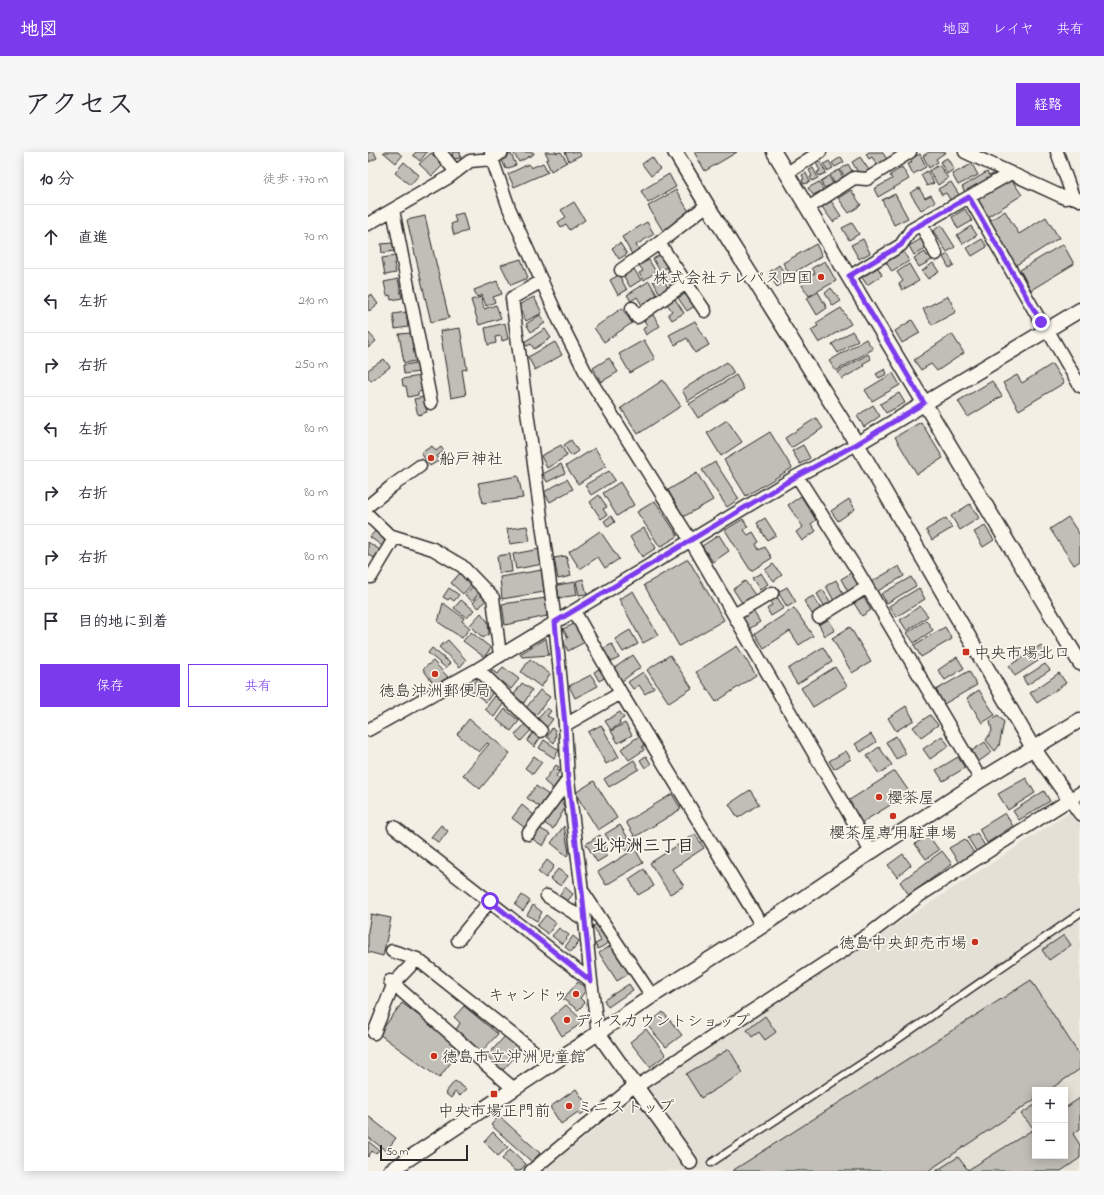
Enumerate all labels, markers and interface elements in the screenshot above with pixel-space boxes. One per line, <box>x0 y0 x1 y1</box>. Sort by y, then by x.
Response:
text: 地図 <box>20 17 58 44</box>
text: 地図 <box>943 19 971 40</box>
text: レイヤ <box>993 19 1034 40</box>
text: 共有 <box>1056 19 1084 40</box>
button: 経路 <box>1016 83 1080 126</box>
text: アクセス <box>24 86 134 127</box>
text: 10 分 <box>40 167 74 192</box>
text: 徒歩 · 770 m <box>263 170 328 189</box>
icon: ahead <box>40 226 62 248</box>
text: 直進 <box>78 227 108 249</box>
text: 70 m <box>304 227 328 246</box>
place label: 株式会社テレパス四国 <box>653 267 813 291</box>
marker: 株式会社テレパス四国 <box>816 272 826 282</box>
icon: left <box>40 290 62 312</box>
text: 左折 <box>78 291 108 313</box>
text: 210 m <box>298 291 328 310</box>
route end <box>1032 313 1050 331</box>
icon: right <box>40 354 62 376</box>
text: 右折 <box>78 355 108 377</box>
text: 250 m <box>295 355 328 374</box>
icon: left <box>40 418 62 440</box>
text: 左折 <box>78 419 108 441</box>
text: 80 m <box>304 419 328 438</box>
place label: 船戸神社 <box>439 448 503 472</box>
marker: 船戸神社 <box>426 453 436 463</box>
icon: right <box>40 482 62 504</box>
text: 右折 <box>78 483 108 505</box>
text: 80 m <box>304 483 328 502</box>
icon: right <box>40 546 62 568</box>
text: 右折 <box>78 547 108 569</box>
text: 80 m <box>304 547 328 566</box>
icon: arrive <box>40 610 62 632</box>
text: 目的地に到着 <box>78 611 168 633</box>
place label: 中央市場北口 <box>974 642 1070 666</box>
marker: 中央市場北口 <box>961 647 971 657</box>
button: 保存 <box>40 664 180 707</box>
button: 共有 <box>188 664 328 707</box>
marker: 徳島沖洲郵便局 <box>430 669 440 679</box>
place label: 徳島沖洲郵便局 <box>379 680 491 704</box>
place label: 櫻茶屋 <box>887 787 935 811</box>
marker: 櫻茶屋 <box>874 792 884 802</box>
marker: 櫻茶屋専用駐車場 <box>888 811 898 821</box>
place label: 櫻茶屋専用駐車場 <box>829 822 957 846</box>
district label: 北沖洲三丁目 <box>592 834 694 859</box>
route start <box>481 892 499 910</box>
place label: 徳島中央卸売市場 <box>839 932 967 956</box>
marker: 徳島中央卸売市場 <box>970 937 980 947</box>
place label: キャンドゥ <box>488 984 568 1008</box>
marker: キャンドゥ <box>571 989 581 999</box>
place label: ディスカウントショップ <box>575 1010 750 1034</box>
marker: ディスカウントショップ <box>562 1015 572 1025</box>
place label: 徳島市立沖洲児童館 <box>442 1046 586 1070</box>
marker: 徳島市立沖洲児童館 <box>429 1051 439 1061</box>
map controls <box>1032 1087 1068 1159</box>
button: + <box>1032 1087 1068 1123</box>
marker: 中央市場正門前 <box>489 1089 499 1099</box>
place label: ミニストップ <box>577 1096 675 1120</box>
place label: 中央市場正門前 <box>438 1100 550 1124</box>
marker: ミニストップ <box>564 1101 574 1111</box>
button: − <box>1032 1123 1068 1159</box>
scale bar <box>380 1143 468 1162</box>
text: 50 m <box>386 1144 408 1160</box>

